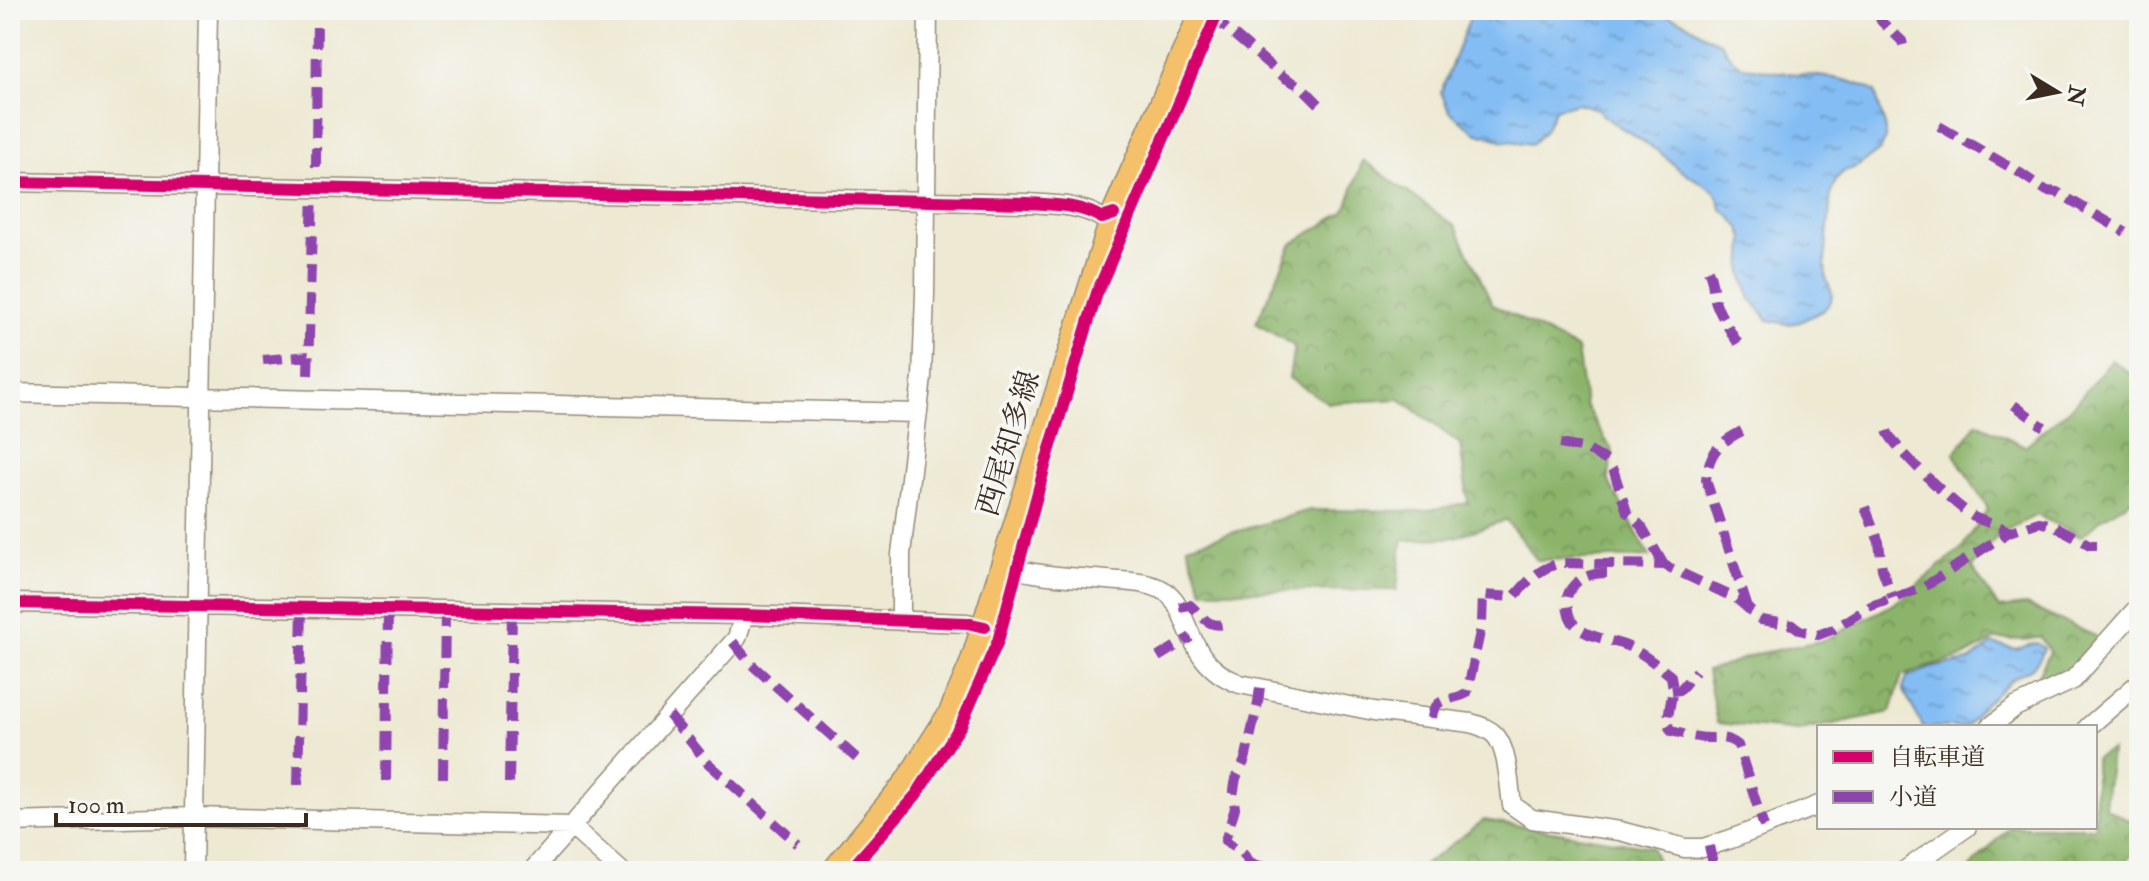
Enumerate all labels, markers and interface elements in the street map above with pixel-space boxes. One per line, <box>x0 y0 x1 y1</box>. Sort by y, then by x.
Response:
north arrow <box>2017 52 2097 132</box>
text: N <box>2060 82 2091 108</box>
street label: 西尾知多線 <box>969 366 1048 520</box>
legend <box>1817 725 2097 829</box>
text: 自転車道 <box>1889 742 1985 773</box>
scale bar <box>56 777 306 827</box>
text: 小道 <box>1889 782 1937 813</box>
text: 100 m <box>68 790 125 821</box>

